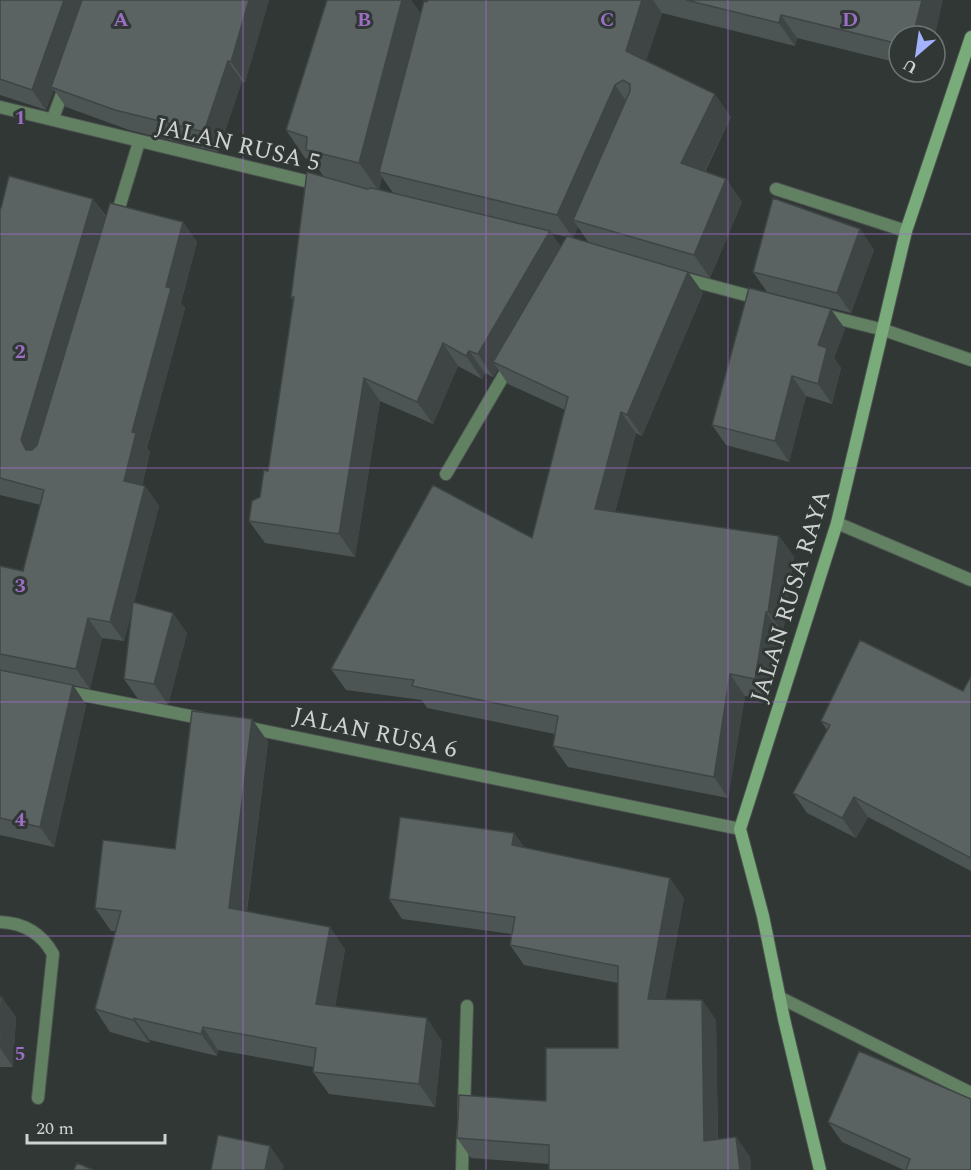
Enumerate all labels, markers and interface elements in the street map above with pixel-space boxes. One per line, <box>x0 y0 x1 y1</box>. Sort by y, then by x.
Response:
text: A <box>113 5 129 35</box>
text: B <box>357 5 371 35</box>
text: C <box>600 5 614 35</box>
text: D <box>842 5 858 35</box>
north arrow <box>887 24 947 84</box>
text: U <box>899 52 922 80</box>
text: 1 <box>14 103 26 133</box>
street label: JALAN RUSA 5 <box>152 109 323 181</box>
text: 2 <box>14 337 26 367</box>
street label: JALAN RUSA RAYA <box>741 485 840 707</box>
text: 3 <box>14 571 26 601</box>
street label: JALAN RUSA 6 <box>289 698 460 768</box>
text: 4 <box>14 805 26 835</box>
text: 5 <box>14 1039 26 1069</box>
scale bar <box>27 1107 165 1145</box>
text: 20 m <box>36 1115 74 1142</box>

